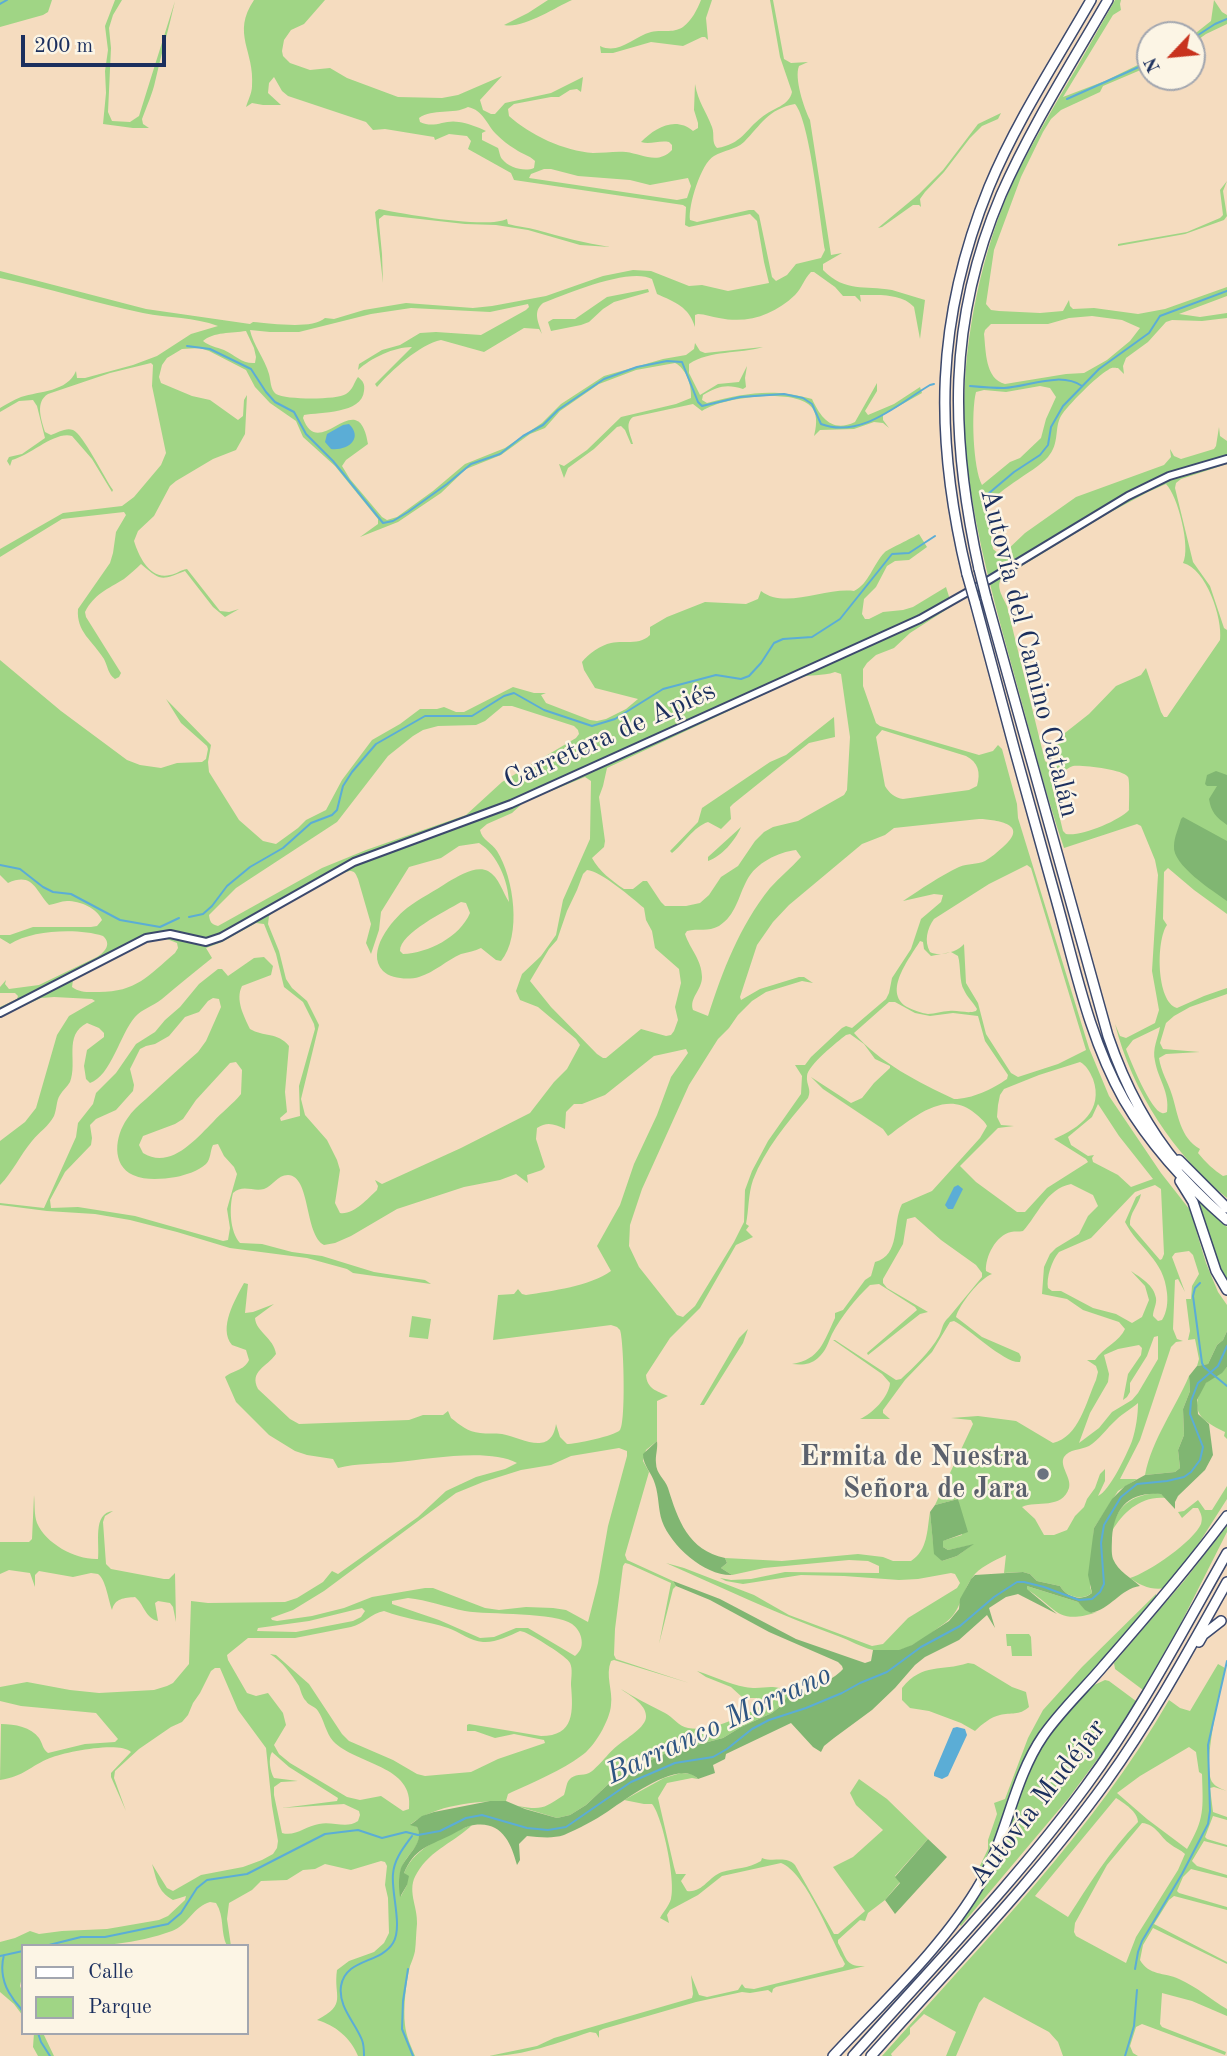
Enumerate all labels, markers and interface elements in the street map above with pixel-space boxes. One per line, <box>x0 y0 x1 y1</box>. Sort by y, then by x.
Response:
scale bar <box>24 21 170 65</box>
north arrow <box>1136 21 1206 91</box>
text: 200 m <box>34 36 93 57</box>
text: N <box>1142 54 1165 75</box>
street label: Autovía del Camino Catalán <box>972 485 1086 821</box>
street label: Carretera de Apiés <box>499 674 721 798</box>
place label: Ermita de Nuestra Señora de Jara <box>800 1441 1029 1507</box>
marker: Ermita de Nuestra Señora de Jara <box>1035 1466 1051 1482</box>
water label: Barranco Morrano <box>601 1657 837 1793</box>
street label: Autovía Mudéjar <box>962 1713 1114 1893</box>
legend <box>21 1944 248 2035</box>
text: Calle <box>88 1962 133 1983</box>
text: Parque <box>88 1997 152 2018</box>

